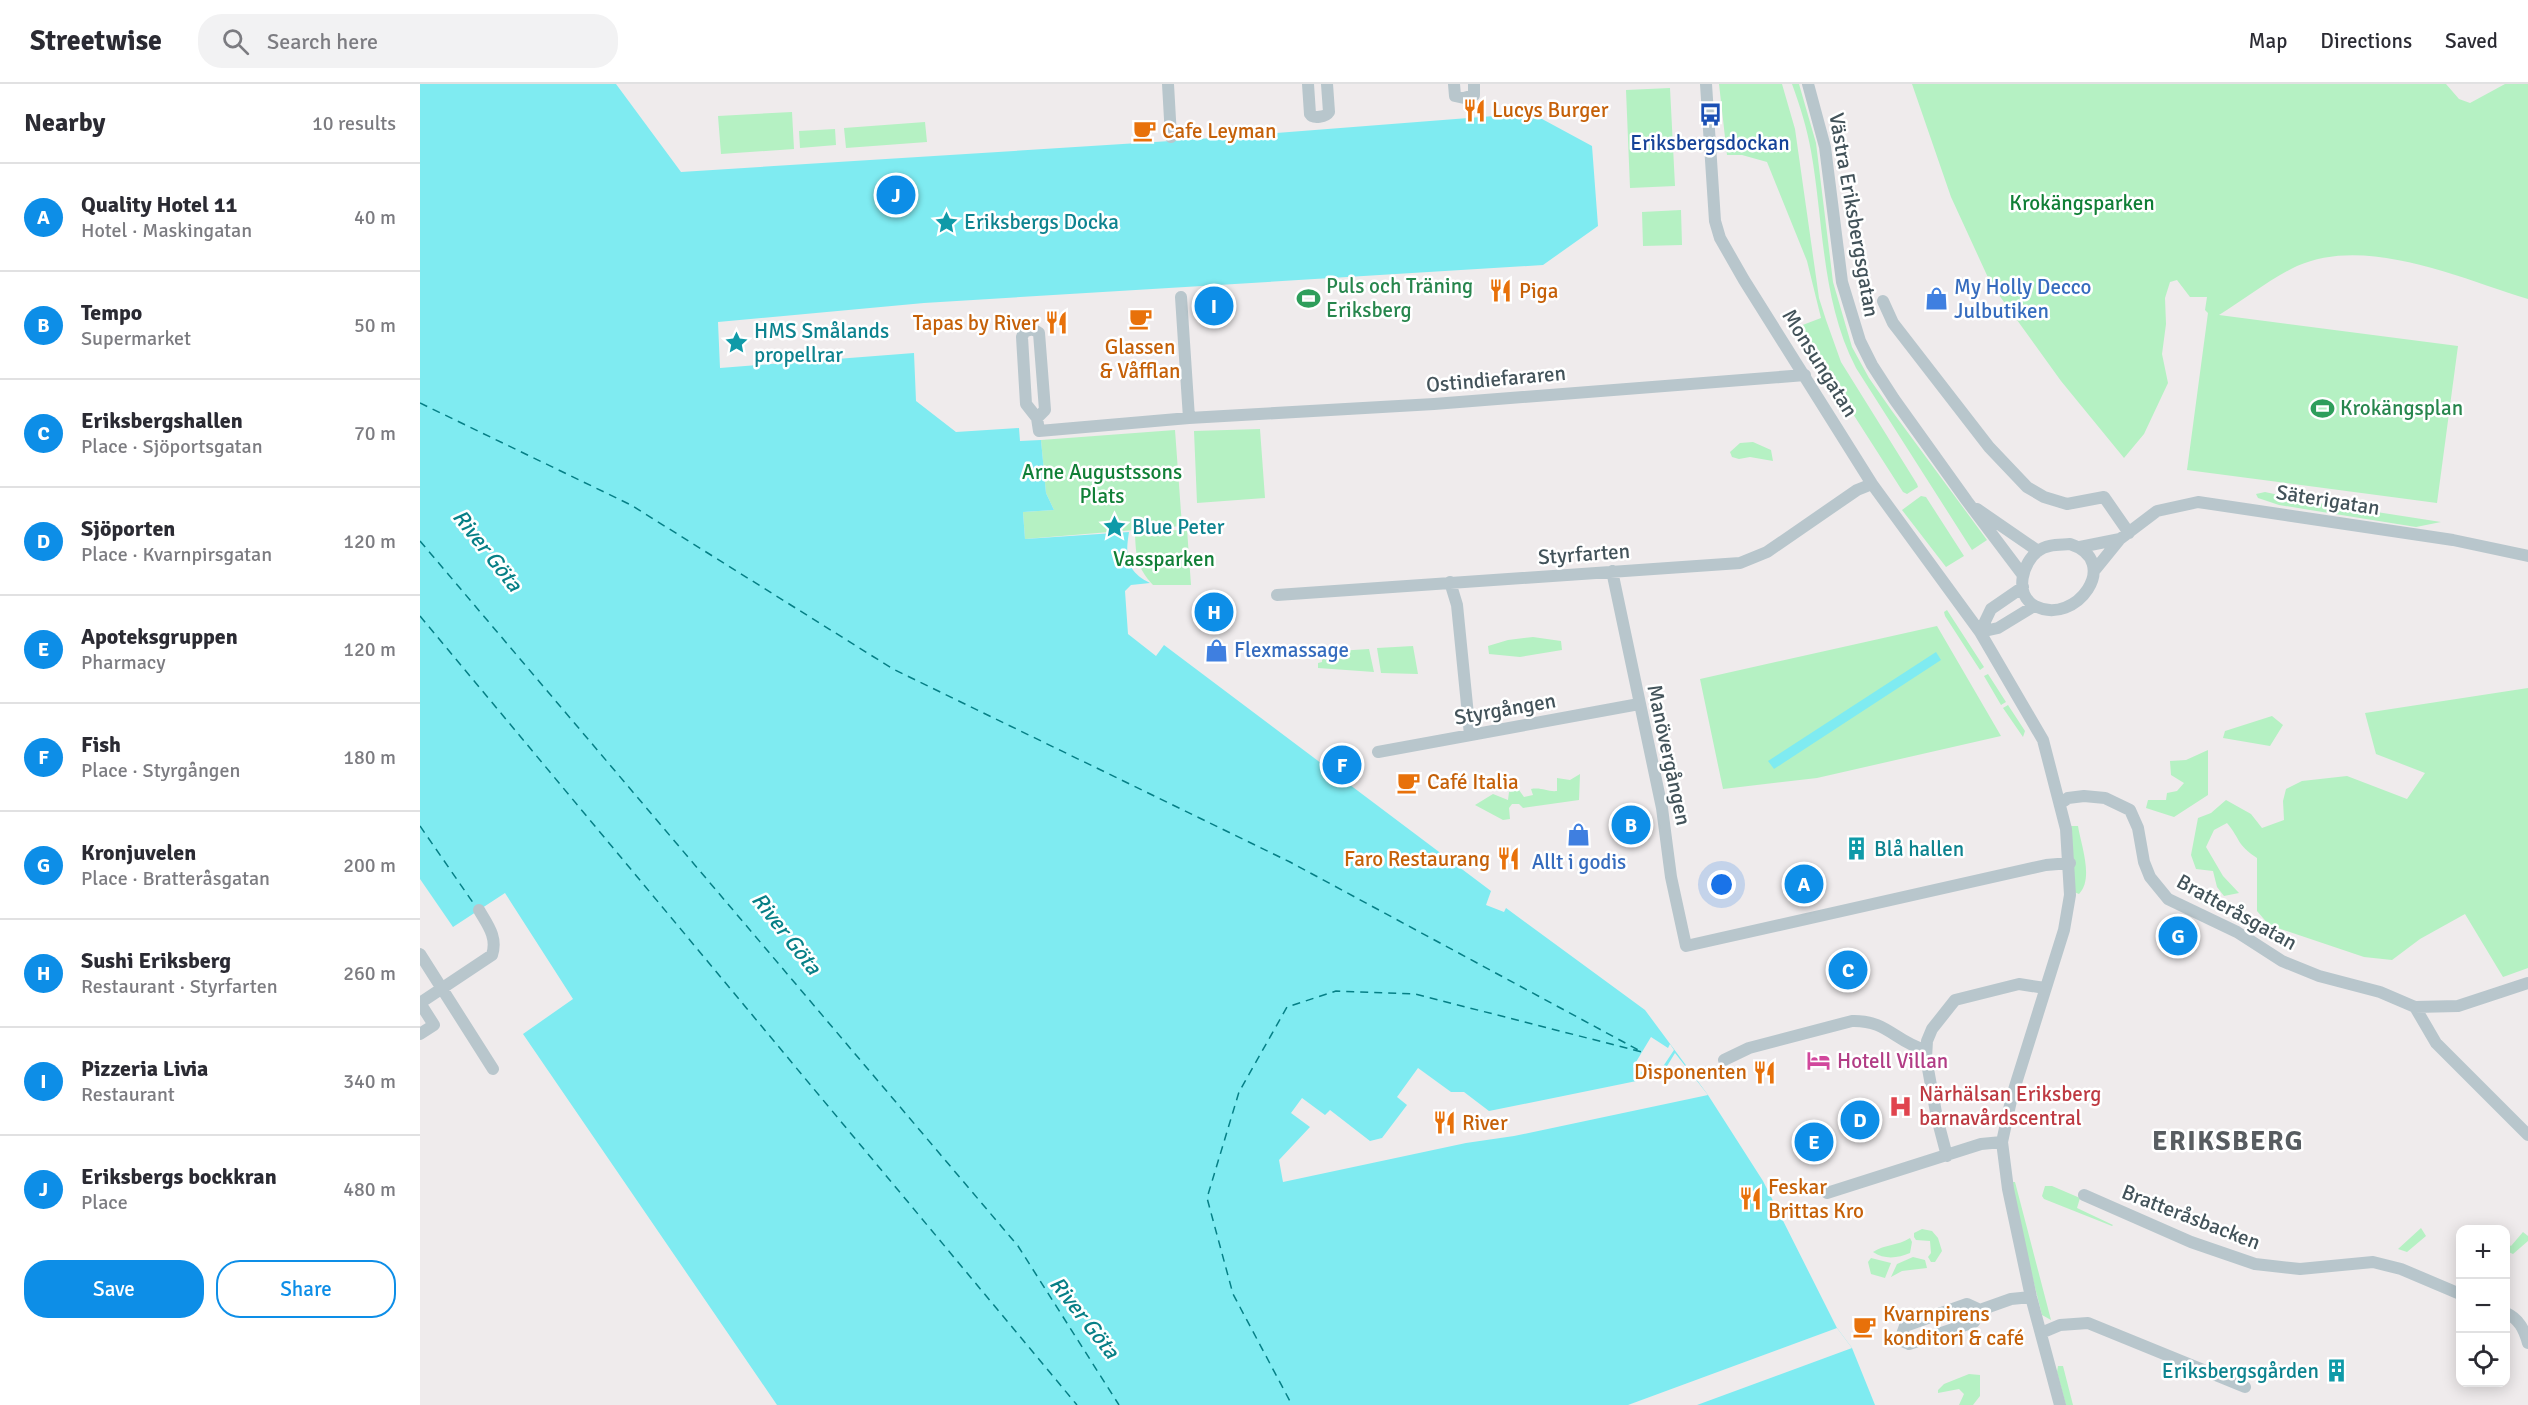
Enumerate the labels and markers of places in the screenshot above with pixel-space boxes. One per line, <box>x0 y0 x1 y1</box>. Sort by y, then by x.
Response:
restaurant icon: Lucys Burger <box>1461 97 1487 123</box>
place label: Lucys Burger <box>1492 97 1609 123</box>
bus stop icon: Eriksbergsdockan <box>1697 102 1723 128</box>
cafe icon: Cafe Leyman <box>1131 118 1157 144</box>
place label: Cafe Leyman <box>1162 118 1276 144</box>
place label: Eriksbergsdockan <box>1630 130 1790 156</box>
pin: J <box>876 172 916 218</box>
place icon: Eriksbergs Docka <box>933 209 959 235</box>
place label: Eriksbergs Docka <box>964 209 1119 235</box>
place label: Puls och Träning Eriksberg <box>1326 273 1473 323</box>
place label: My Holly Decco Julbutiken <box>1954 274 2091 324</box>
restaurant icon: Piga <box>1488 278 1514 304</box>
place label: Piga <box>1519 278 1558 304</box>
pin: I <box>1194 284 1234 328</box>
sports icon: Puls och Träning Eriksberg <box>1295 285 1321 311</box>
shop icon: My Holly Decco Julbutiken <box>1923 286 1949 312</box>
cafe icon: Glassen & Våfflan <box>1127 306 1153 332</box>
place label: Tapas by River <box>913 310 1039 336</box>
restaurant icon: Tapas by River <box>1044 310 1070 336</box>
place label: HMS Smålands propellrar <box>754 318 889 368</box>
place icon: HMS Smålands propellrar <box>723 330 749 356</box>
place label: Glassen & Våfflan <box>1099 334 1181 384</box>
sports icon: Krokängsplan <box>2309 395 2335 421</box>
place label: Krokängsplan <box>2340 395 2463 421</box>
place icon: Blue Peter <box>1101 514 1127 540</box>
place label: Blue Peter <box>1132 514 1225 540</box>
pin: H <box>1194 590 1234 634</box>
shop icon: Flexmassage <box>1203 637 1229 663</box>
place label: Flexmassage <box>1234 637 1349 663</box>
pin: F <box>1322 742 1362 788</box>
cafe icon: Café Italia <box>1396 769 1422 795</box>
place label: Café Italia <box>1427 769 1519 795</box>
pin: B <box>1612 802 1650 848</box>
shop icon: Allt i godis <box>1566 821 1592 847</box>
building icon: Blå hallen <box>1843 836 1869 862</box>
place label: Blå hallen <box>1874 836 1964 862</box>
place label: Faro Restaurang <box>1344 846 1490 872</box>
restaurant icon: Faro Restaurang <box>1495 846 1521 872</box>
place label: Allt i godis <box>1532 849 1626 875</box>
pin: A <box>1784 862 1824 906</box>
pin: G <box>2158 914 2198 958</box>
pin: C <box>1828 948 1868 992</box>
hotel icon: Hotell Villan <box>1806 1048 1832 1074</box>
place label: Hotell Villan <box>1837 1048 1948 1074</box>
place label: Disponenten <box>1634 1059 1747 1085</box>
restaurant icon: Disponenten <box>1752 1059 1778 1085</box>
place label: Närhälsan Eriksberg barnavårdscentral <box>1919 1081 2101 1131</box>
hospital icon: Närhälsan Eriksberg barnavårdscentral <box>1888 1093 1914 1119</box>
pin: D <box>1840 1098 1880 1142</box>
restaurant icon: River <box>1431 1110 1457 1136</box>
place label: River <box>1462 1110 1508 1136</box>
pin: E <box>1794 1120 1834 1164</box>
place label: Feskar Brittas Kro <box>1768 1174 1864 1224</box>
restaurant icon: Feskar Brittas Kro <box>1737 1186 1763 1212</box>
place label: Kvarnpirens konditori & café <box>1883 1301 2024 1351</box>
cafe icon: Kvarnpirens konditori & café <box>1852 1313 1878 1339</box>
place label: Eriksbergsgården <box>2162 1358 2319 1384</box>
building icon: Eriksbergsgården <box>2324 1358 2350 1384</box>

